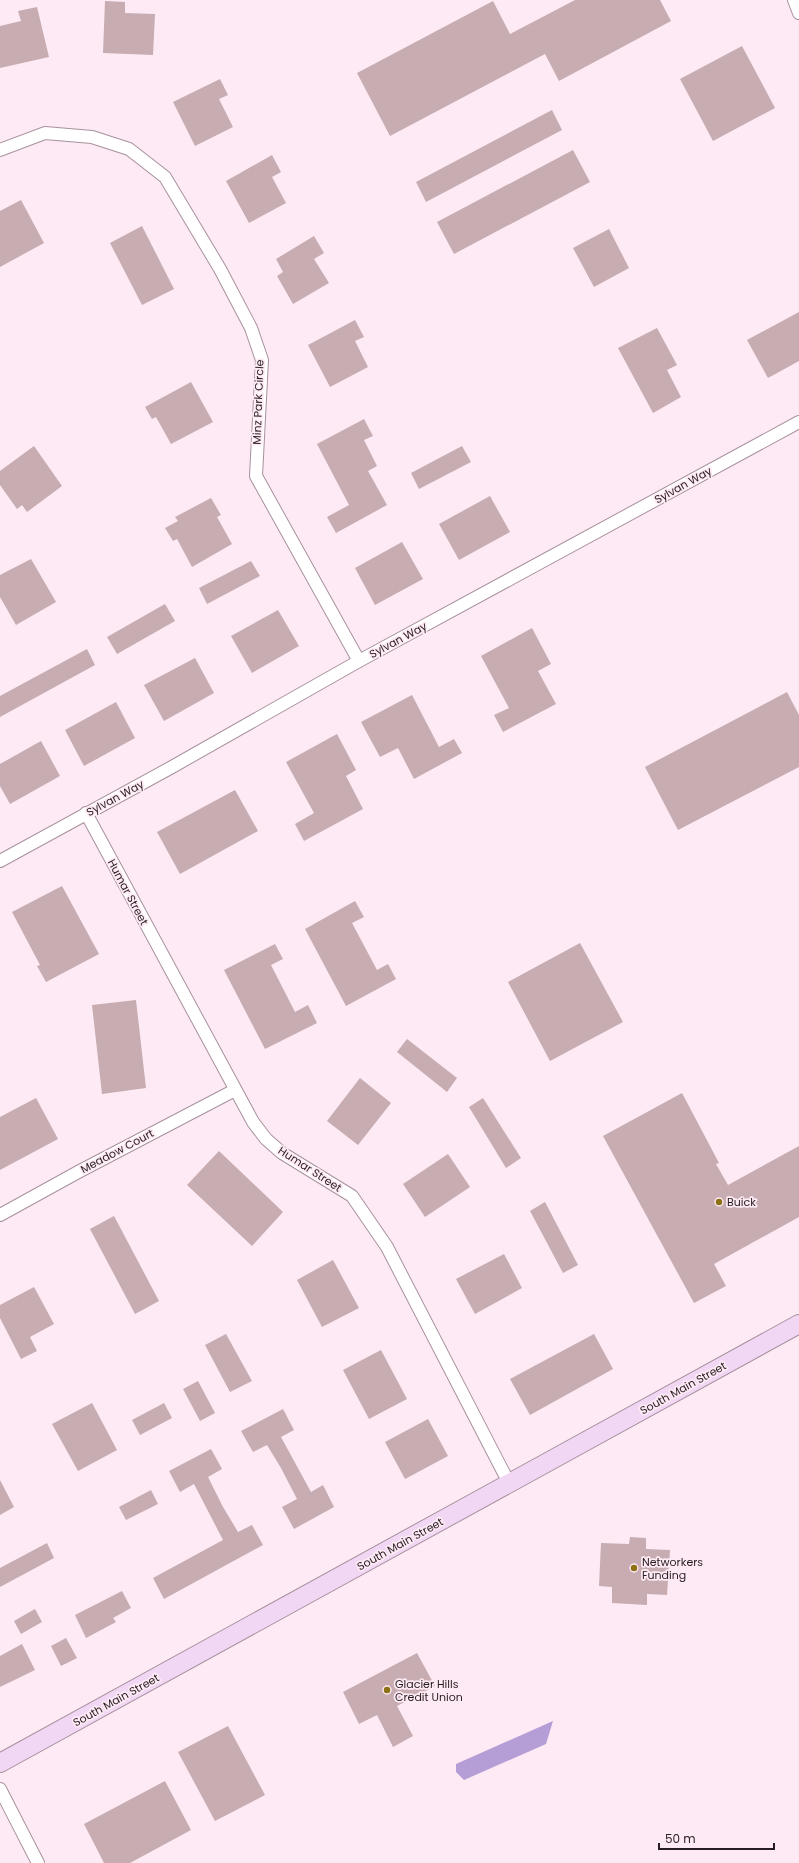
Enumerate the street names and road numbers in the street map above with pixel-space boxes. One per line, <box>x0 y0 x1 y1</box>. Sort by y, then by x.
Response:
street label: Minz Park Circle <box>249 359 267 445</box>
street label: Sylvan Way <box>651 462 715 507</box>
street label: Sylvan Way <box>366 618 430 662</box>
street label: Sylvan Way <box>83 776 147 820</box>
street label: Humar Street <box>104 856 152 928</box>
street label: Meadow Court <box>78 1125 156 1177</box>
street label: Humar Street <box>275 1143 345 1195</box>
street label: South Main Street <box>637 1358 729 1418</box>
street label: South Main Street <box>354 1514 446 1574</box>
street label: South Main Street <box>70 1670 162 1730</box>

